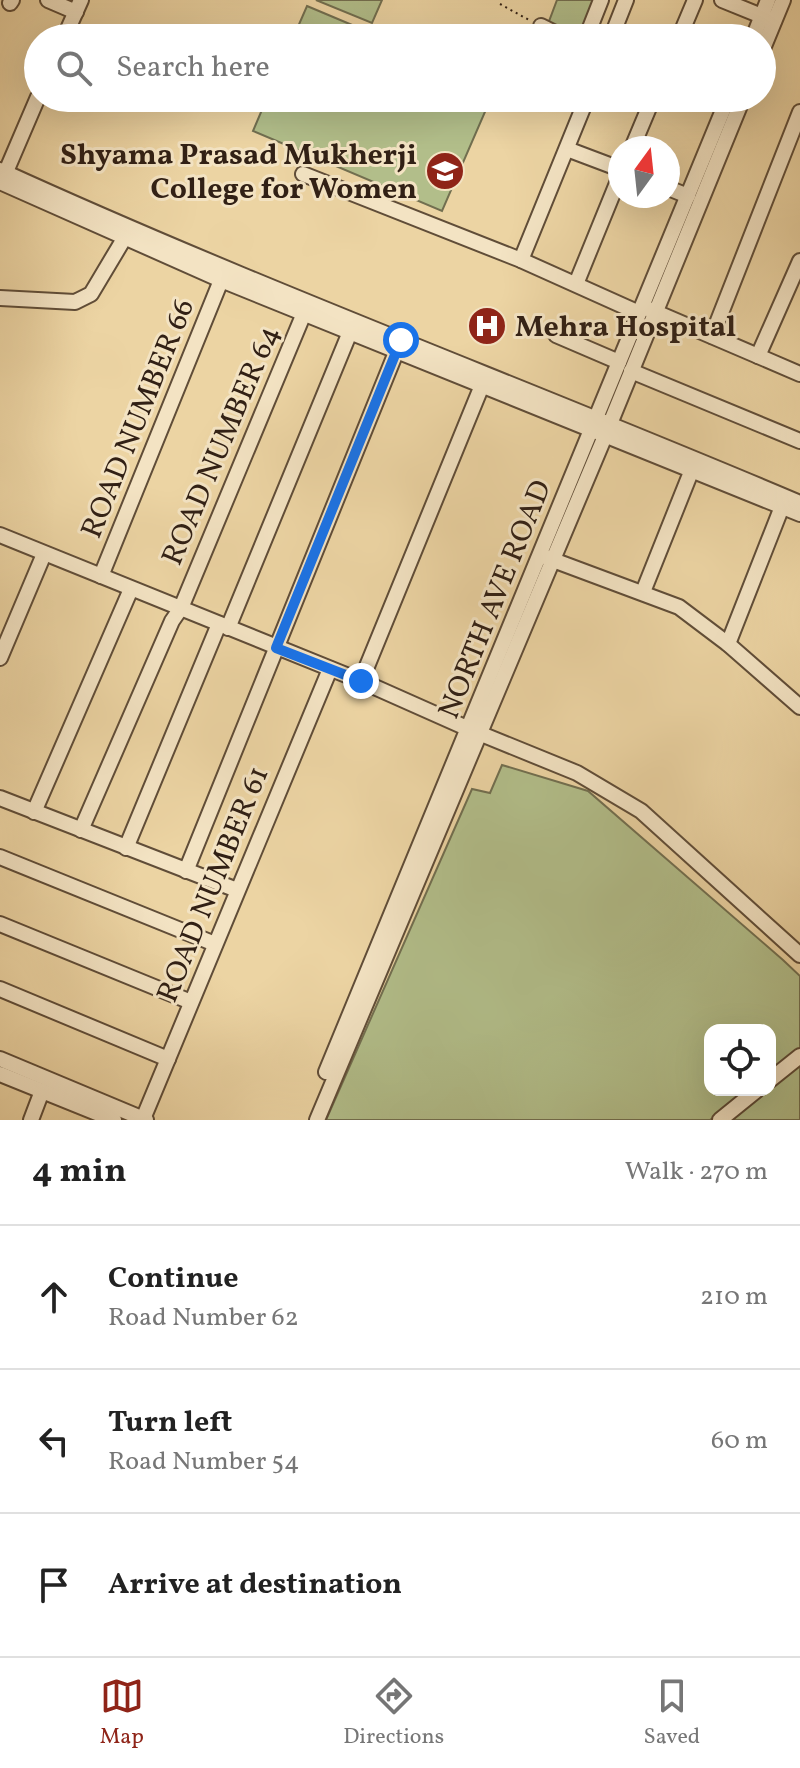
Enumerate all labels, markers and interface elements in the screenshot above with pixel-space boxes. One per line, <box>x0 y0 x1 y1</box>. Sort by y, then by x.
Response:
search box <box>24 24 776 112</box>
icon: search <box>52 46 96 90</box>
text: Search here <box>116 47 270 89</box>
place label: Shyama Prasad Mukherji College for Women <box>60 135 417 211</box>
north arrow <box>608 136 680 208</box>
school or university icon: Shyama Prasad Mukherji College for Women <box>424 150 466 192</box>
street label: ROAD NUMBER 66 <box>72 293 206 545</box>
hospital icon: Mehra Hospital <box>466 305 508 347</box>
place label: Mehra Hospital <box>515 307 736 349</box>
street label: ROAD NUMBER 64 <box>152 319 291 572</box>
route start <box>383 322 419 358</box>
street label: NORTH AVE ROAD <box>429 474 563 725</box>
route end <box>343 663 379 699</box>
street label: ROAD NUMBER 61 <box>147 760 280 1009</box>
map controls <box>704 1024 776 1096</box>
button: locate <box>704 1024 776 1096</box>
text: 4 min <box>32 1149 127 1196</box>
text: Walk · 270 m <box>625 1154 768 1190</box>
text: Continue <box>108 1258 239 1300</box>
icon: ahead <box>32 1275 76 1319</box>
text: 210 m <box>700 1279 768 1315</box>
text: Road Number 62 <box>108 1300 299 1336</box>
text: Turn left <box>108 1402 232 1444</box>
icon: left <box>32 1419 76 1463</box>
text: 60 m <box>711 1423 768 1459</box>
text: Road Number 54 <box>108 1444 300 1480</box>
icon: arrive <box>32 1563 76 1607</box>
text: Arrive at destination <box>108 1564 402 1606</box>
tab: Map <box>100 1674 144 1753</box>
tab: Directions <box>343 1674 444 1753</box>
tab: Saved <box>644 1674 700 1753</box>

